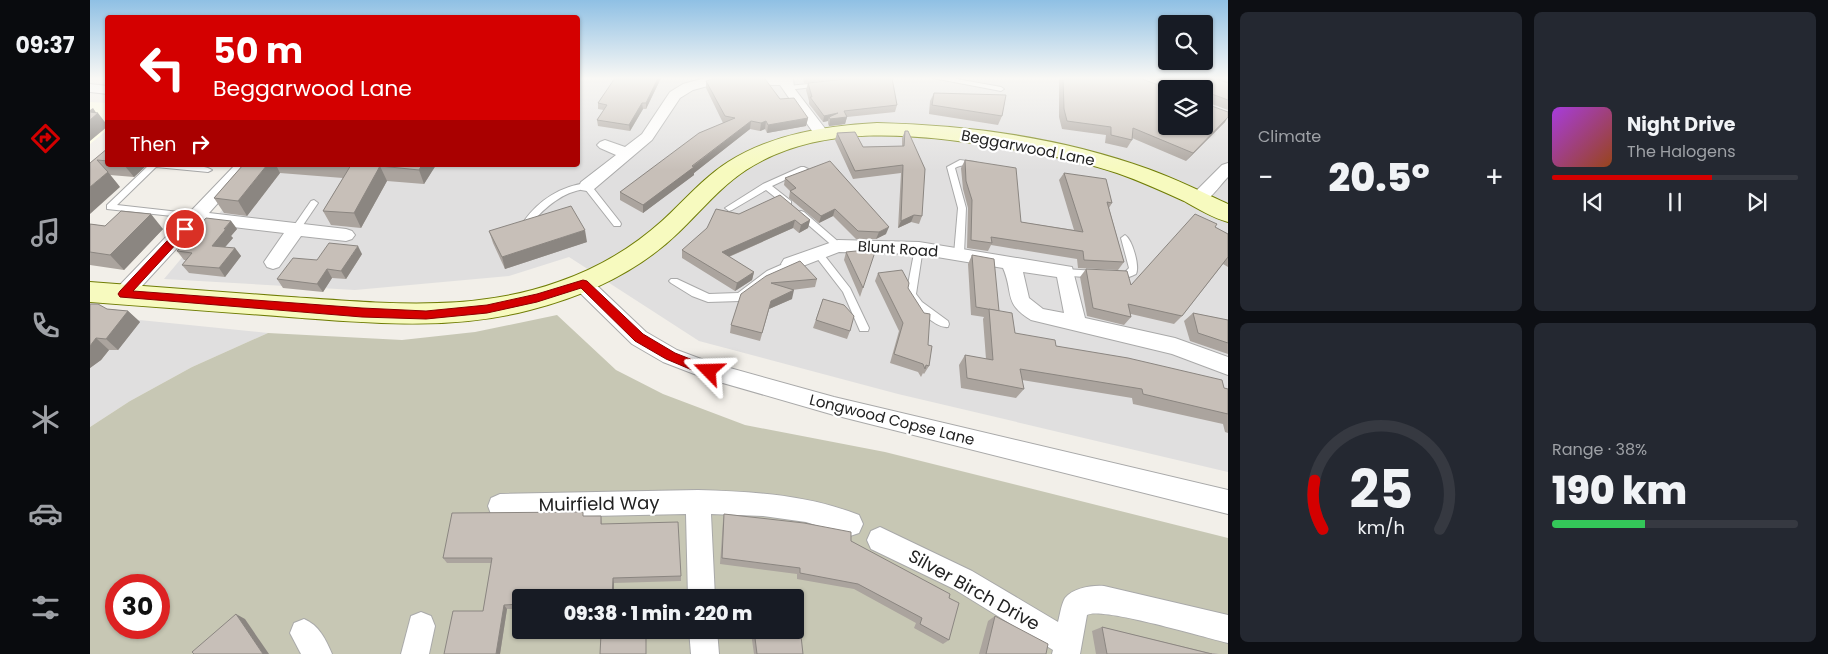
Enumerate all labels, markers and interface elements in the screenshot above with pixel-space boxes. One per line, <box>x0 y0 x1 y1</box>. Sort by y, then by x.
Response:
map controls <box>1158 15 1213 135</box>
button: search <box>1158 15 1213 70</box>
text: 50 m <box>213 26 303 75</box>
text: 09:37 <box>15 30 75 61</box>
icon: left <box>130 35 195 100</box>
text: Beggarwood Lane <box>213 73 412 104</box>
button: layers <box>1158 80 1213 135</box>
text: Night Drive <box>1627 111 1736 138</box>
icon: directions <box>28 121 63 156</box>
street label: Beggarwood Lane <box>959 124 1097 171</box>
text: Climate <box>1258 125 1321 148</box>
icon: right <box>186 130 214 158</box>
text: Then <box>130 131 176 158</box>
text: The Halogens <box>1627 140 1735 163</box>
text: 20.5° <box>1329 151 1430 204</box>
text: − <box>1258 158 1273 197</box>
text: + <box>1485 158 1504 197</box>
icon: previous <box>1579 188 1607 216</box>
icon: pause <box>1661 188 1689 216</box>
icon: next <box>1743 188 1771 216</box>
pin <box>164 208 206 250</box>
icon: music <box>28 215 63 250</box>
icon: arrive <box>171 215 199 243</box>
street label: Blunt Road <box>857 235 939 262</box>
icon: phone <box>28 308 63 343</box>
position arrow <box>682 344 734 396</box>
street label: Longwood Copse Lane <box>807 389 977 450</box>
icon: climate <box>28 402 63 437</box>
text: Range · 38% <box>1552 438 1647 461</box>
text: 25 <box>1349 453 1413 526</box>
text: 190 km <box>1552 464 1687 517</box>
street label: Muirfield Way <box>538 490 660 517</box>
icon: car <box>28 496 63 531</box>
text: km/h <box>1357 515 1405 540</box>
street label: Silver Birch Drive <box>904 543 1044 636</box>
speed limit sign: 30 <box>105 574 170 639</box>
icon: filters <box>28 590 63 625</box>
text: 09:38 · 1 min · 220 m <box>564 600 752 627</box>

